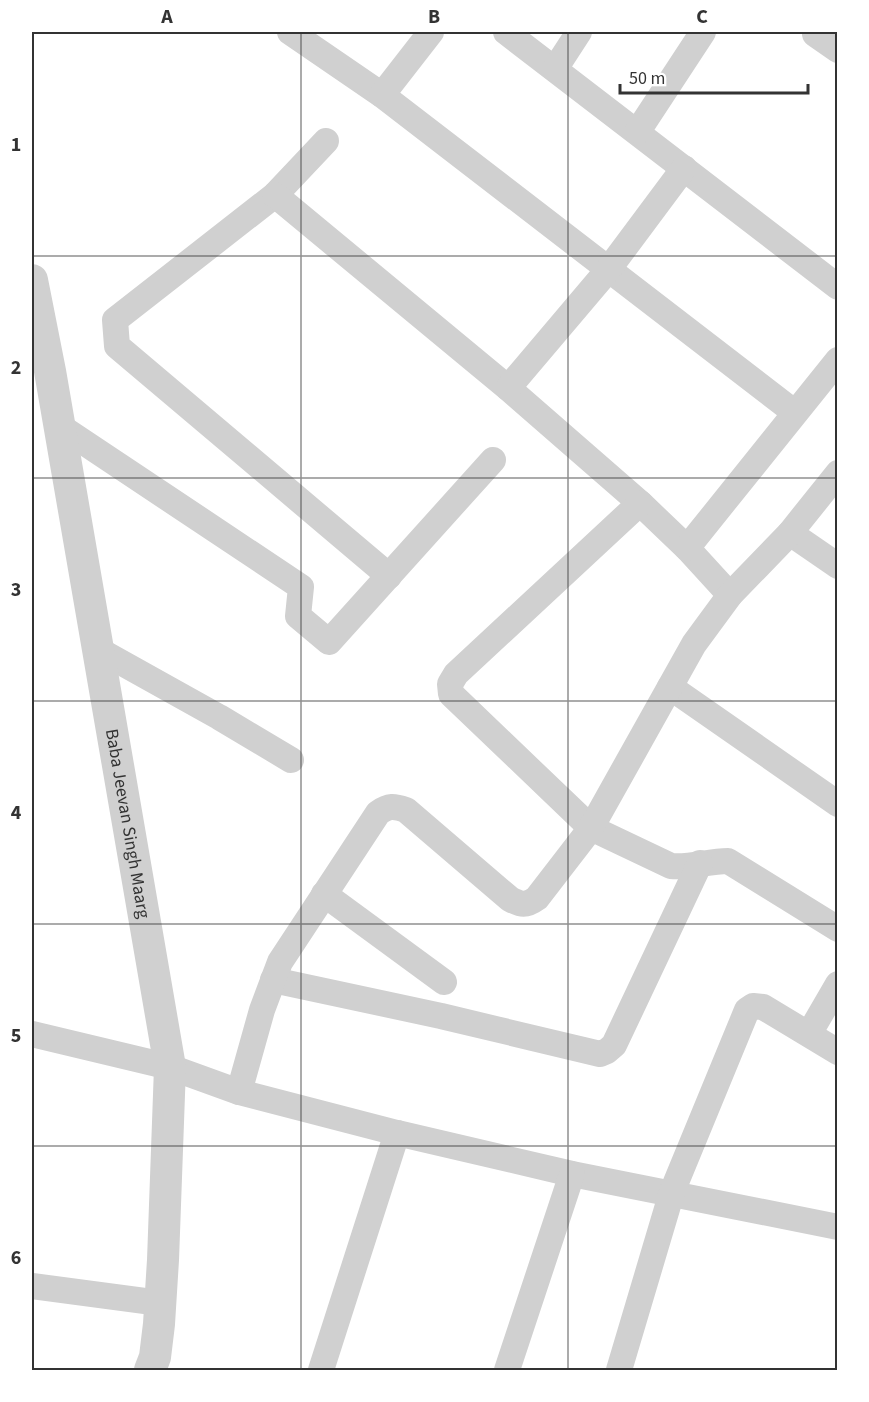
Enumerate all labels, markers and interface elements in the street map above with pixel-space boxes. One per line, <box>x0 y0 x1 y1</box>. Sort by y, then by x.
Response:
text: A <box>160 3 173 31</box>
text: B <box>428 3 440 31</box>
text: C <box>696 3 708 31</box>
scale bar <box>620 57 808 95</box>
text: 50 m <box>629 66 665 91</box>
text: 1 <box>11 131 21 159</box>
text: 2 <box>11 354 21 382</box>
text: 3 <box>11 576 21 604</box>
street label: Baba Jeevan Singh Maarg <box>99 727 157 920</box>
text: 4 <box>11 799 22 827</box>
text: 5 <box>11 1022 21 1050</box>
text: 6 <box>11 1244 21 1272</box>

